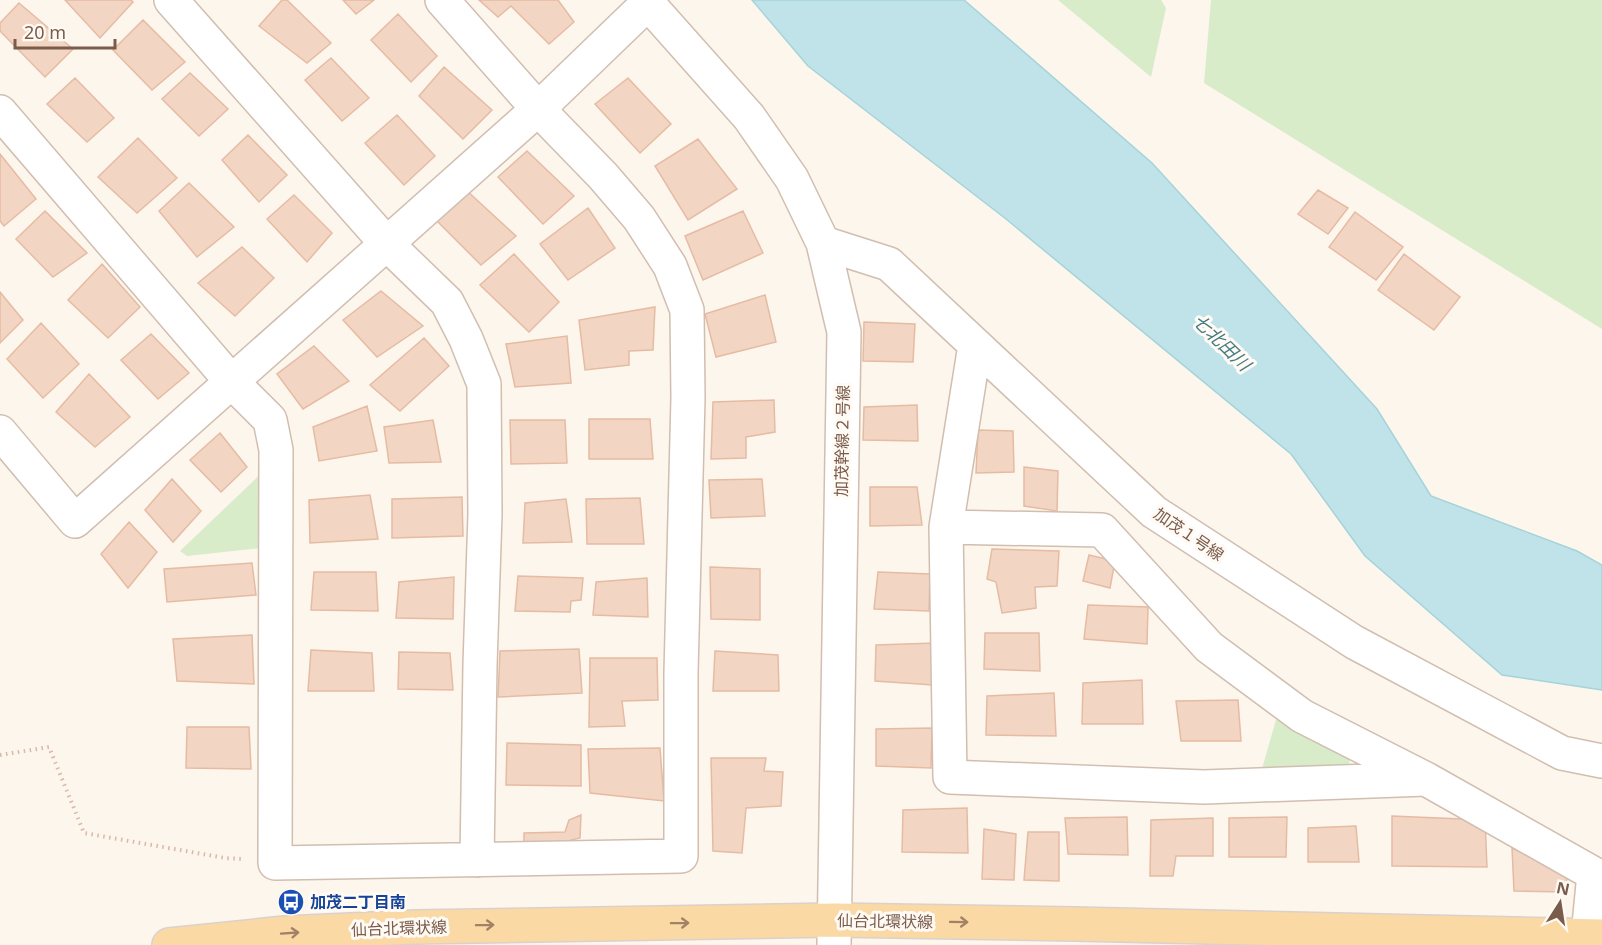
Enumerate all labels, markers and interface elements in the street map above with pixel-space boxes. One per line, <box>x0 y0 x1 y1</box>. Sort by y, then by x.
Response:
scale bar <box>15 12 116 50</box>
text: 20 m <box>24 20 66 44</box>
water label: 七北田川 <box>1188 308 1258 377</box>
street label: 加茂幹線２号線 <box>830 385 854 497</box>
street label: 加茂１号線 <box>1150 503 1228 565</box>
north arrow <box>1530 873 1590 933</box>
text: N <box>1554 876 1572 900</box>
bus stop icon: 加茂二丁目南 <box>276 887 306 917</box>
place label: 加茂二丁目南 <box>310 891 406 913</box>
street label: 仙台北環状線 <box>837 909 933 933</box>
street label: 仙台北環状線 <box>351 915 447 941</box>
one-way arrow <box>948 916 968 928</box>
one-way arrow <box>669 917 689 929</box>
one-way arrow <box>474 920 494 931</box>
one-way arrow <box>279 927 299 938</box>

